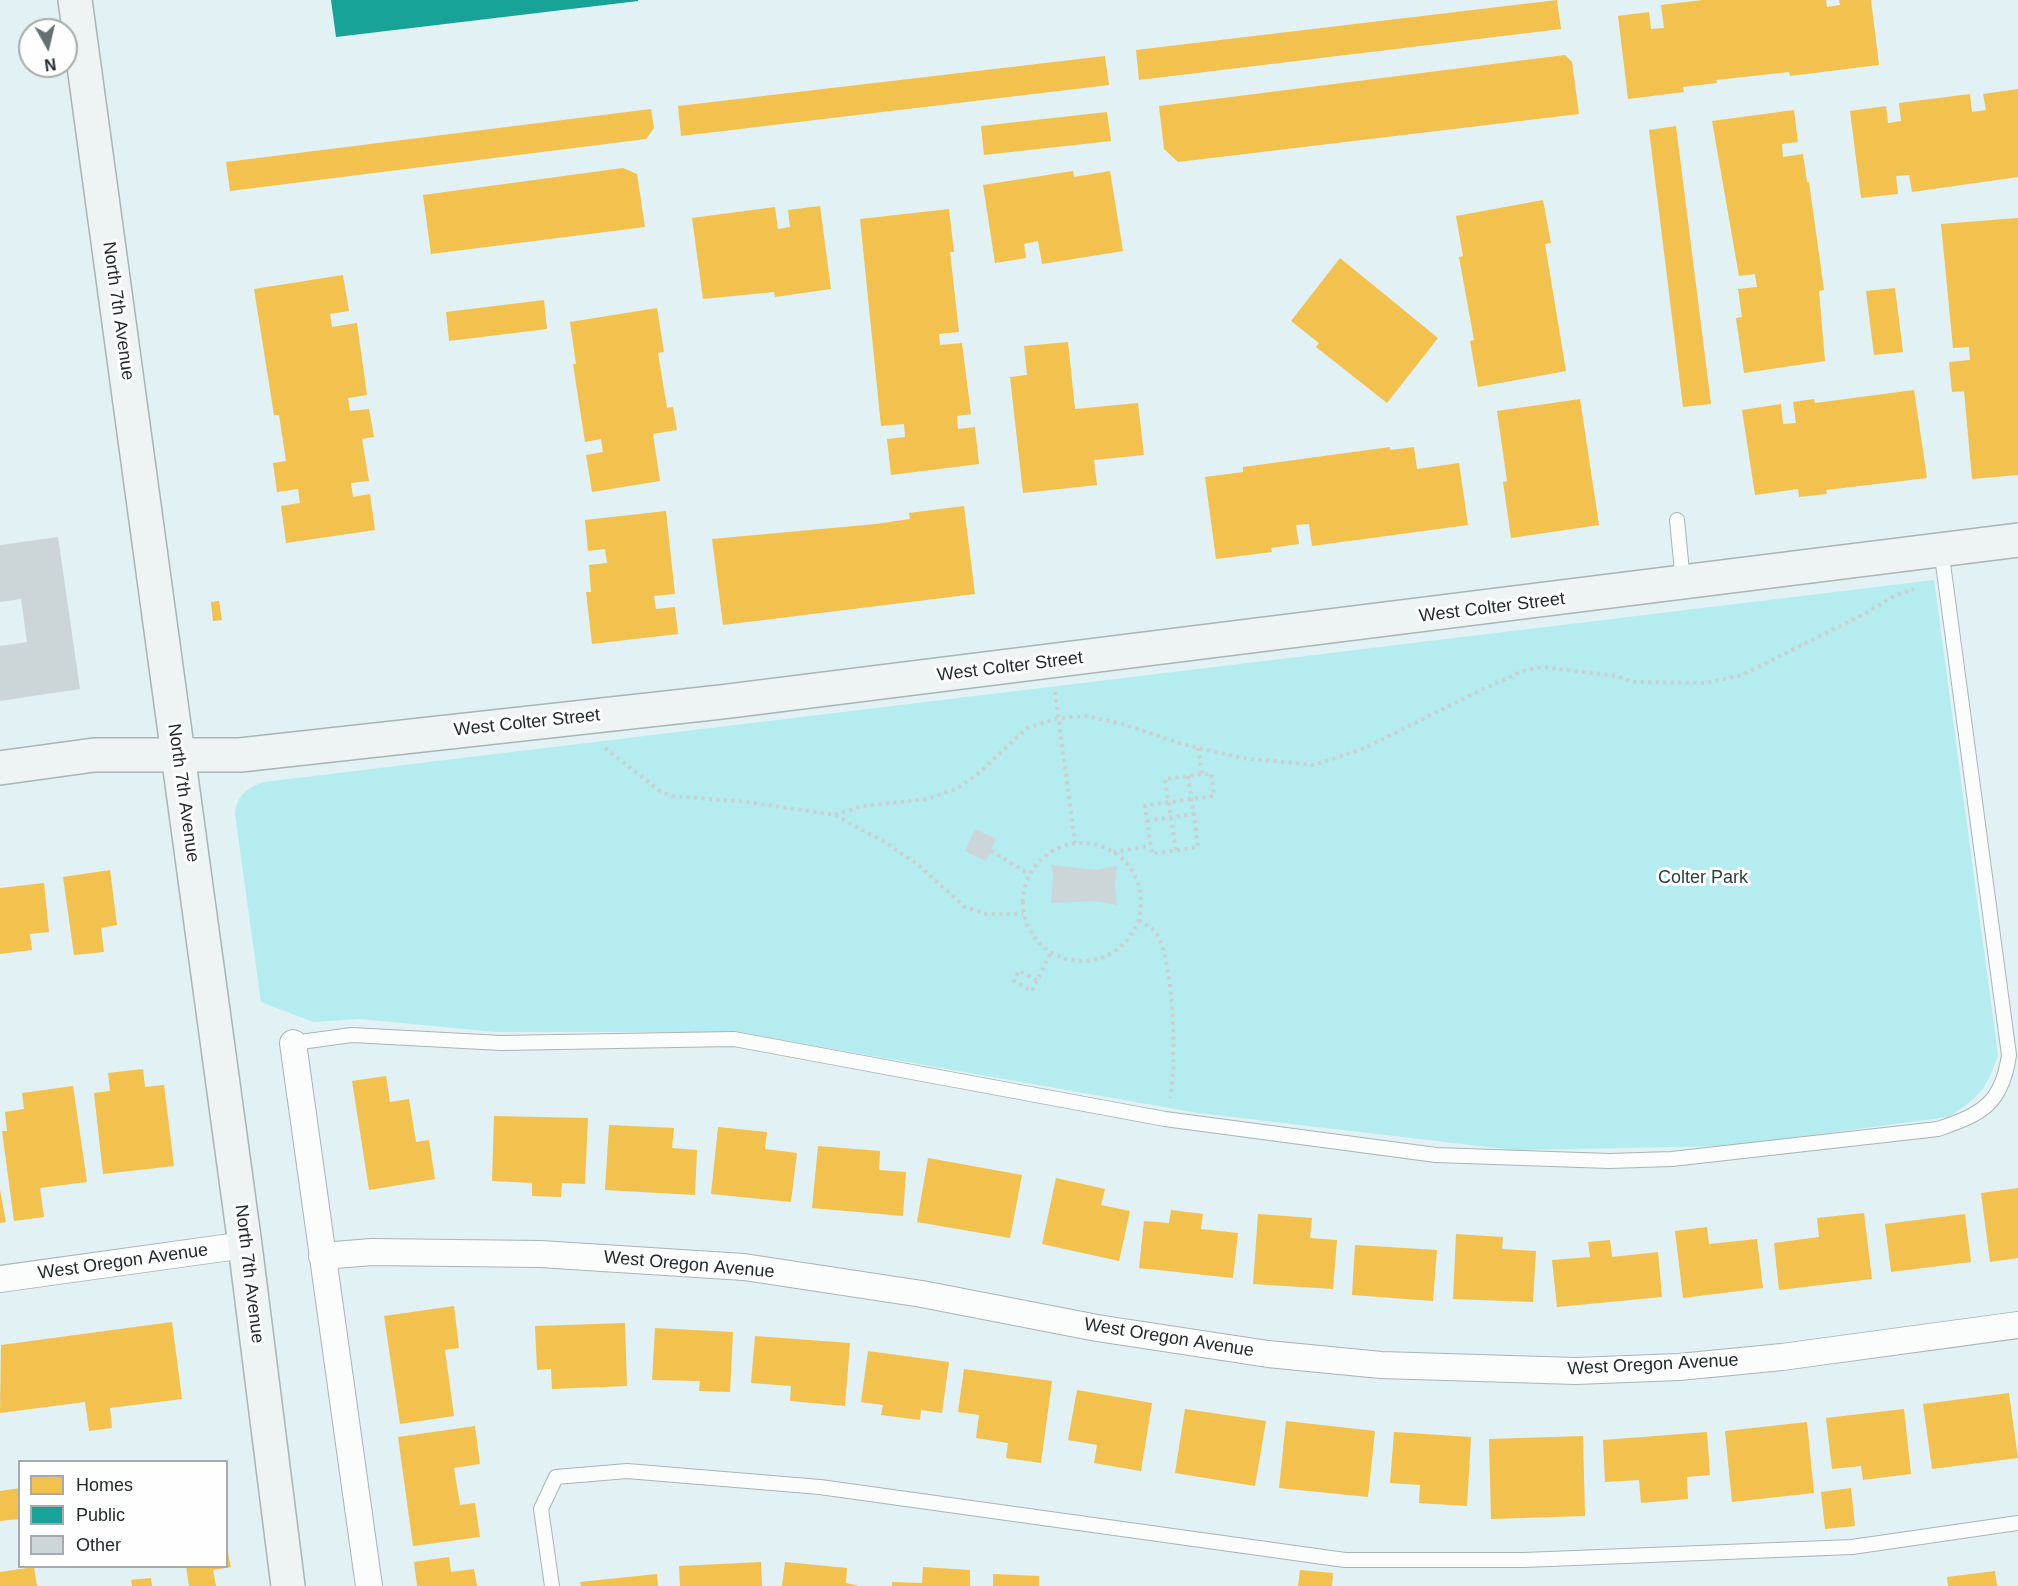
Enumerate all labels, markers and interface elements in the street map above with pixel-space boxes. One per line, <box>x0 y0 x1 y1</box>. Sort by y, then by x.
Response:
north arrow <box>18 18 78 78</box>
text: N <box>43 55 57 74</box>
street label: North 7th Avenue <box>98 240 138 382</box>
street label: West Colter Street <box>1418 588 1566 628</box>
street label: West Colter Street <box>936 647 1084 687</box>
street label: West Colter Street <box>453 705 601 741</box>
street label: North 7th Avenue <box>163 722 203 864</box>
park label: Colter Park <box>1658 867 1748 889</box>
street label: North 7th Avenue <box>230 1203 268 1345</box>
street label: West Oregon Avenue <box>37 1239 209 1285</box>
street label: West Oregon Avenue <box>603 1247 775 1283</box>
street label: West Oregon Avenue <box>1083 1314 1255 1362</box>
street label: West Oregon Avenue <box>1567 1350 1739 1380</box>
legend <box>18 1460 228 1568</box>
text: Homes <box>76 1475 133 1495</box>
text: Public <box>76 1505 125 1525</box>
text: Other <box>76 1535 121 1555</box>

